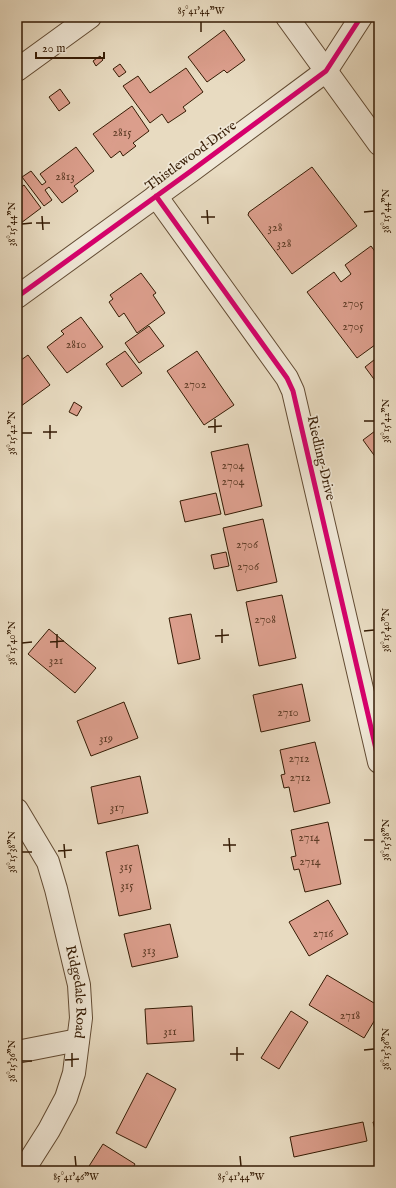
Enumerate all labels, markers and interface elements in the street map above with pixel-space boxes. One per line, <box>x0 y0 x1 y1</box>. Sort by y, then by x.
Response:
text: 85°41'44"W <box>178 5 225 18</box>
scale bar <box>36 34 104 60</box>
text: 20 m <box>42 41 65 56</box>
street label: Thistlewood Drive <box>142 116 241 195</box>
house number: 2815 <box>112 125 132 140</box>
house number: 2813 <box>55 169 75 184</box>
text: 38°15'44"N <box>380 188 393 233</box>
text: 38°15'44"N <box>6 201 19 246</box>
house number: 328 <box>268 220 283 235</box>
house number: 328 <box>277 236 292 251</box>
house number: 2705 <box>342 296 364 311</box>
house number: 2705 <box>342 319 364 334</box>
house number: 2810 <box>66 337 86 352</box>
house number: 2702 <box>184 377 207 392</box>
text: 38°15'42"N <box>380 399 393 443</box>
text: 38°15'42"N <box>6 411 19 455</box>
street label: Riedling Drive <box>303 414 340 503</box>
house number: 2704 <box>222 458 245 473</box>
house number: 2704 <box>222 474 245 489</box>
house number: 2706 <box>236 537 259 552</box>
house number: 2706 <box>237 559 260 574</box>
text: 38°15'40"N <box>380 607 393 652</box>
house number: 2708 <box>254 612 276 627</box>
text: 38°15'40"N <box>6 620 19 665</box>
house number: 321 <box>49 653 63 668</box>
house number: 2710 <box>277 705 299 720</box>
house number: 319 <box>99 731 113 746</box>
house number: 2712 <box>288 751 310 766</box>
house number: 2712 <box>289 770 311 785</box>
house number: 317 <box>110 800 124 815</box>
text: 38°15'38"N <box>380 819 393 861</box>
house number: 2714 <box>298 830 320 845</box>
text: 38°15'38"N <box>6 831 19 873</box>
house number: 2714 <box>299 854 321 869</box>
house number: 315 <box>119 859 133 874</box>
house number: 315 <box>120 878 134 893</box>
house number: 2716 <box>313 926 334 941</box>
street label: Ridgedale Road <box>61 943 90 1040</box>
house number: 313 <box>142 943 156 958</box>
house number: 2718 <box>340 1008 360 1023</box>
house number: 311 <box>163 1024 177 1039</box>
text: 38°15'36"N <box>380 1027 393 1070</box>
text: 38°15'36"N <box>6 1039 19 1082</box>
text: 85°41'46"W <box>53 1171 99 1184</box>
text: 85°41'44"W <box>218 1171 265 1184</box>

